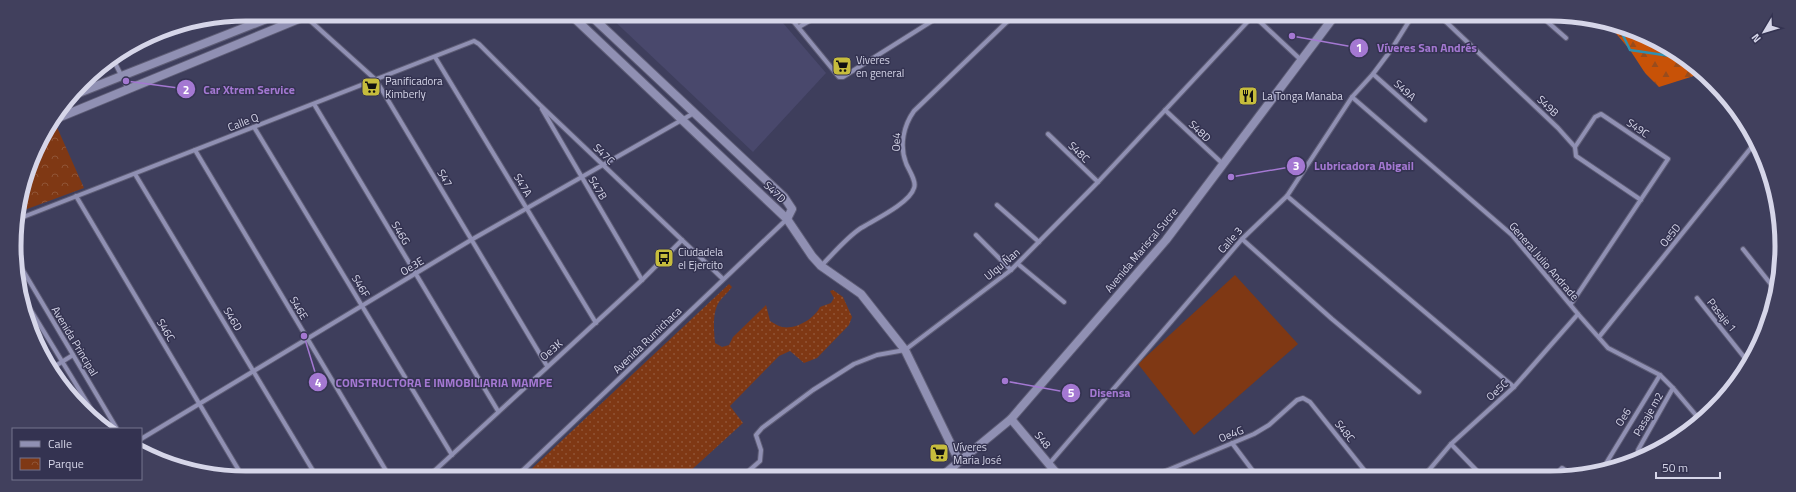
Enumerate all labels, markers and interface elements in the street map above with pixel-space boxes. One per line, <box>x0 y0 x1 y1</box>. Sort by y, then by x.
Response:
north arrow <box>1744 12 1784 52</box>
text: N <box>1747 30 1765 46</box>
callout: Víveres San Andrés <box>1349 36 1485 60</box>
text: 1 <box>1356 38 1362 57</box>
text: Víveres San Andrés <box>1377 38 1477 57</box>
place label: Viveres en general <box>856 52 904 81</box>
supermarket icon: Viveres en general <box>831 55 853 77</box>
place label: Panificadora Kimberly <box>385 73 443 102</box>
supermarket icon: Panificadora Kimberly <box>360 76 382 98</box>
street label: S49A <box>1390 76 1420 105</box>
callout: Car Xtrem Service <box>176 77 303 101</box>
text: 2 <box>183 80 189 99</box>
text: Car Xtrem Service <box>203 80 295 99</box>
restaurant icon: La Tonga Manaba <box>1237 85 1259 107</box>
place label: La Tonga Manaba <box>1262 88 1343 104</box>
street label: S49B <box>1533 92 1563 121</box>
street label: Calle Q <box>225 109 261 135</box>
street label: S49C <box>1623 115 1653 141</box>
street label: S48D <box>1185 116 1215 146</box>
street label: Oe4 <box>888 132 904 152</box>
street label: S48C <box>1065 138 1093 166</box>
street label: S47C <box>590 140 618 168</box>
callout: Lubricadora Abigail <box>1286 154 1422 178</box>
text: 3 <box>1293 156 1299 175</box>
text: Lubricadora Abigail <box>1314 156 1414 175</box>
street label: S47 <box>433 166 457 190</box>
street label: S47A <box>510 170 536 200</box>
street label: S47B <box>585 173 611 203</box>
street label: S47D <box>760 177 790 207</box>
street label: Avenida Mariscal Sucre <box>1101 204 1182 296</box>
street label: S46G <box>388 218 414 248</box>
street label: General Julio Andrade <box>1505 218 1583 304</box>
street label: Oe5D <box>1656 220 1684 250</box>
street label: Calle 3 <box>1214 223 1246 257</box>
place label: Ciudadela el Ejercito <box>678 244 723 273</box>
street label: Ulqu Ñan <box>981 244 1023 284</box>
bus stop icon: Ciudadela el Ejercito <box>653 247 675 269</box>
street label: Oe3E <box>397 253 427 279</box>
street label: S46F <box>348 272 374 301</box>
street label: S46E <box>286 293 312 323</box>
street label: Pasaje 1 <box>1703 295 1741 335</box>
street label: Avenida Principal <box>48 303 102 379</box>
street label: Avenida Rumichaca <box>609 303 685 377</box>
street label: S46D <box>220 304 246 334</box>
street label: S46C <box>153 315 179 345</box>
street label: Oe3K <box>536 335 566 364</box>
callout: CONSTRUCTORA E INMOBILIARIA MAMPE <box>308 370 561 394</box>
text: 4 <box>315 373 322 392</box>
text: CONSTRUCTORA E INMOBILIARIA MAMPE <box>336 373 553 392</box>
street label: Oe5C <box>1482 376 1512 404</box>
callout: Disensa <box>1061 381 1138 405</box>
text: 5 <box>1068 383 1075 402</box>
text: Disensa <box>1090 383 1130 402</box>
street label: Pasaje m2 <box>1629 389 1667 439</box>
street label: Oe6 <box>1611 405 1635 429</box>
street label: S48C <box>1331 417 1359 445</box>
street label: Oe4G <box>1216 422 1246 446</box>
legend <box>12 428 142 480</box>
street label: S48 <box>1031 428 1055 452</box>
text: Calle <box>48 434 72 453</box>
place label: Víveres Maria José <box>953 439 1002 468</box>
supermarket icon: Víveres Maria José <box>928 442 950 464</box>
text: Parque <box>48 454 84 473</box>
scale bar <box>1656 454 1720 480</box>
text: 50 m <box>1662 458 1688 477</box>

